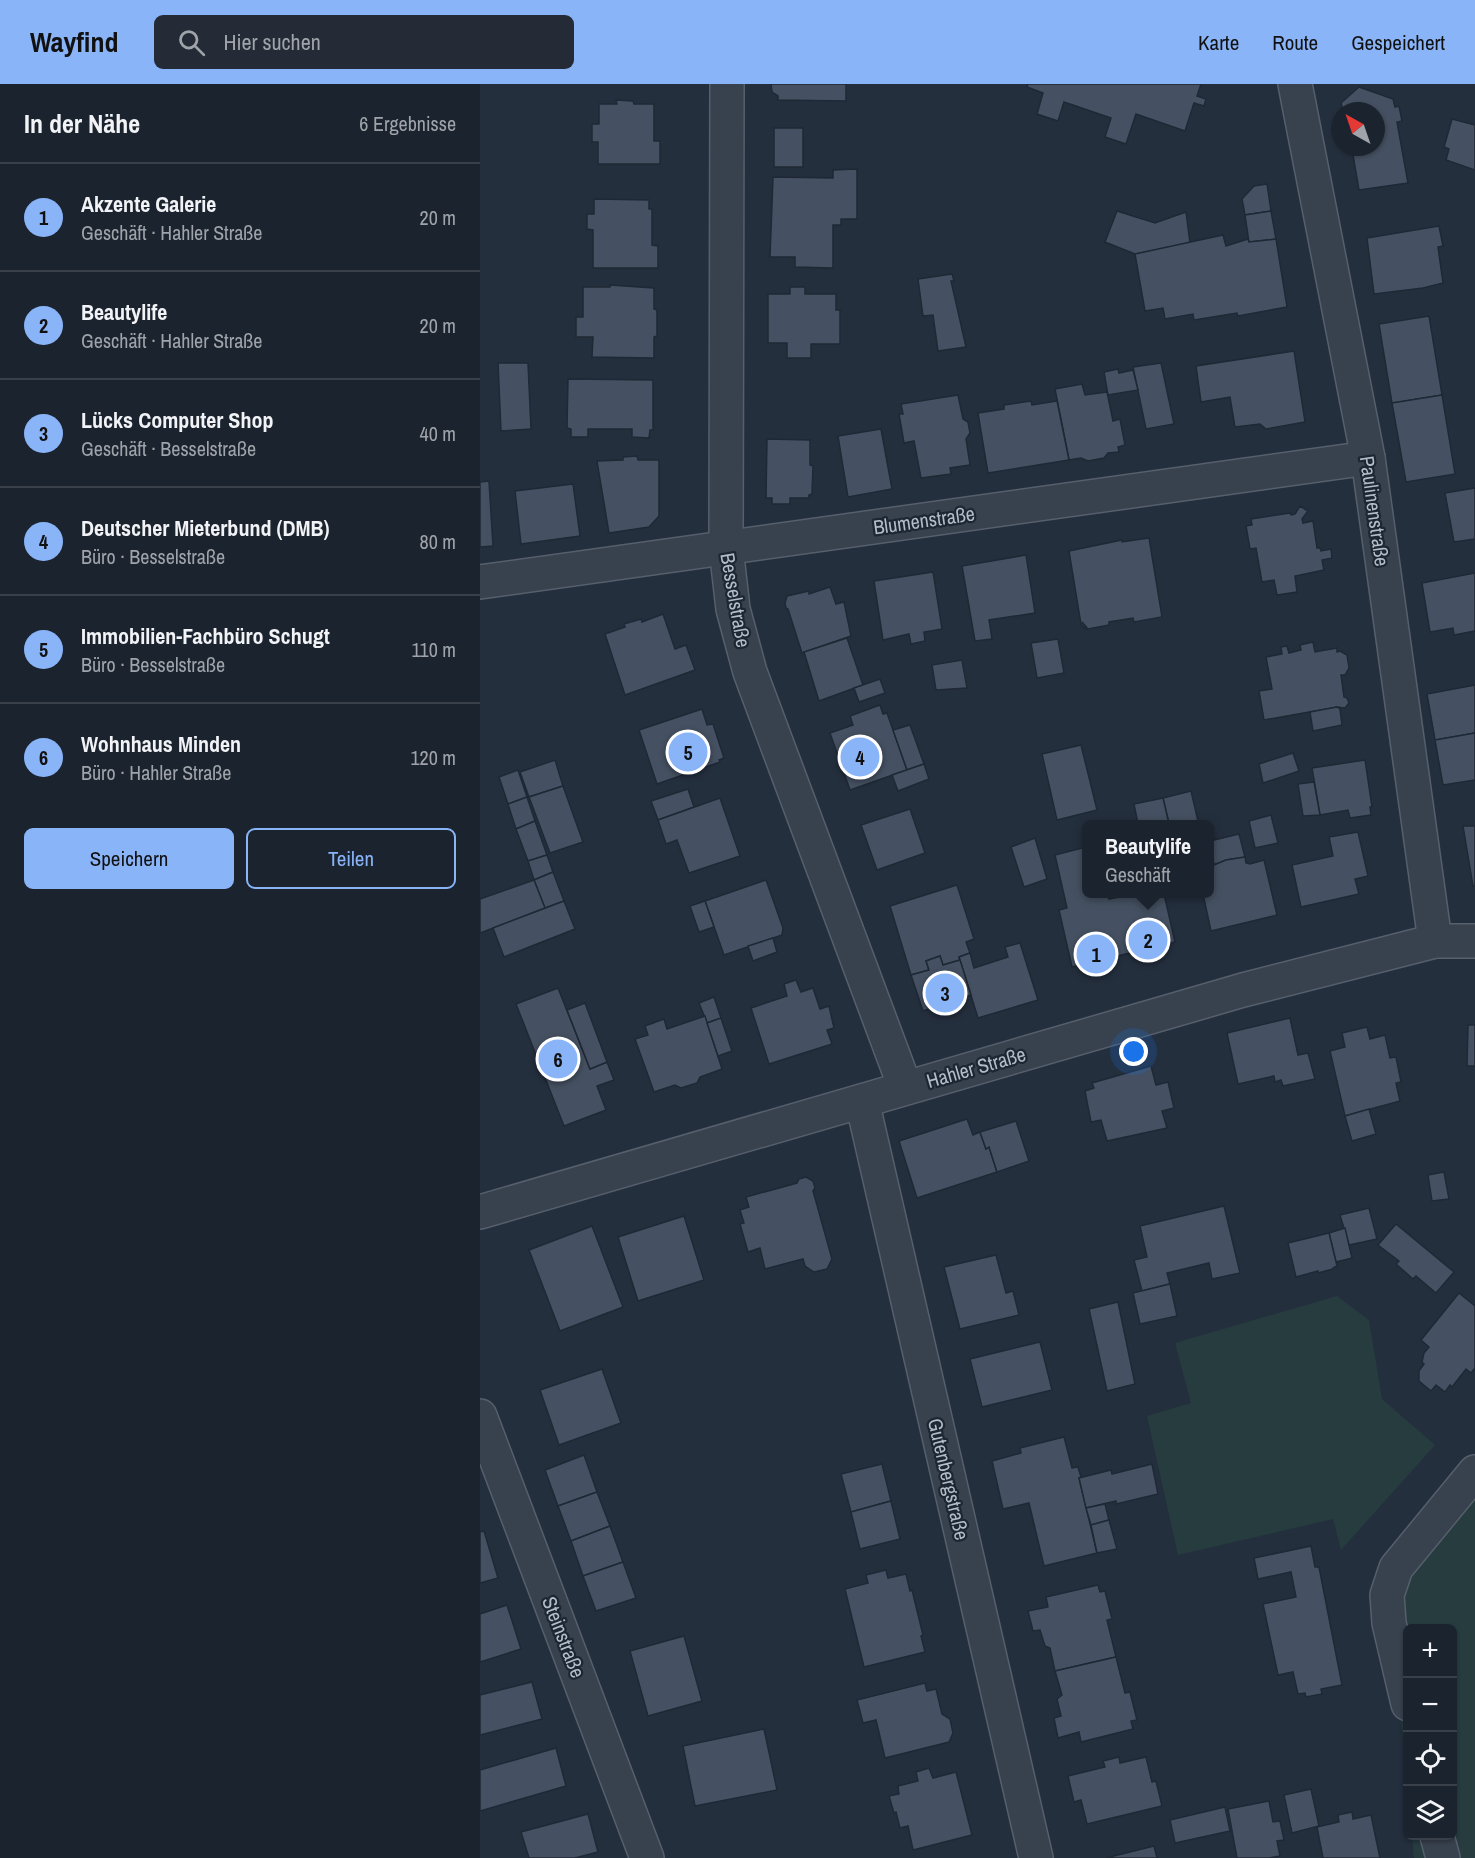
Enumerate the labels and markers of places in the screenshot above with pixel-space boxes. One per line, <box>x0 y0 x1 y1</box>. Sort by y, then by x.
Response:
pin: 5 <box>668 730 708 774</box>
pin: 4 <box>840 734 880 780</box>
pin: 2 <box>1128 918 1168 962</box>
pin: 1 <box>1076 932 1116 976</box>
pin: 3 <box>926 970 964 1016</box>
pin: 6 <box>538 1036 578 1082</box>

